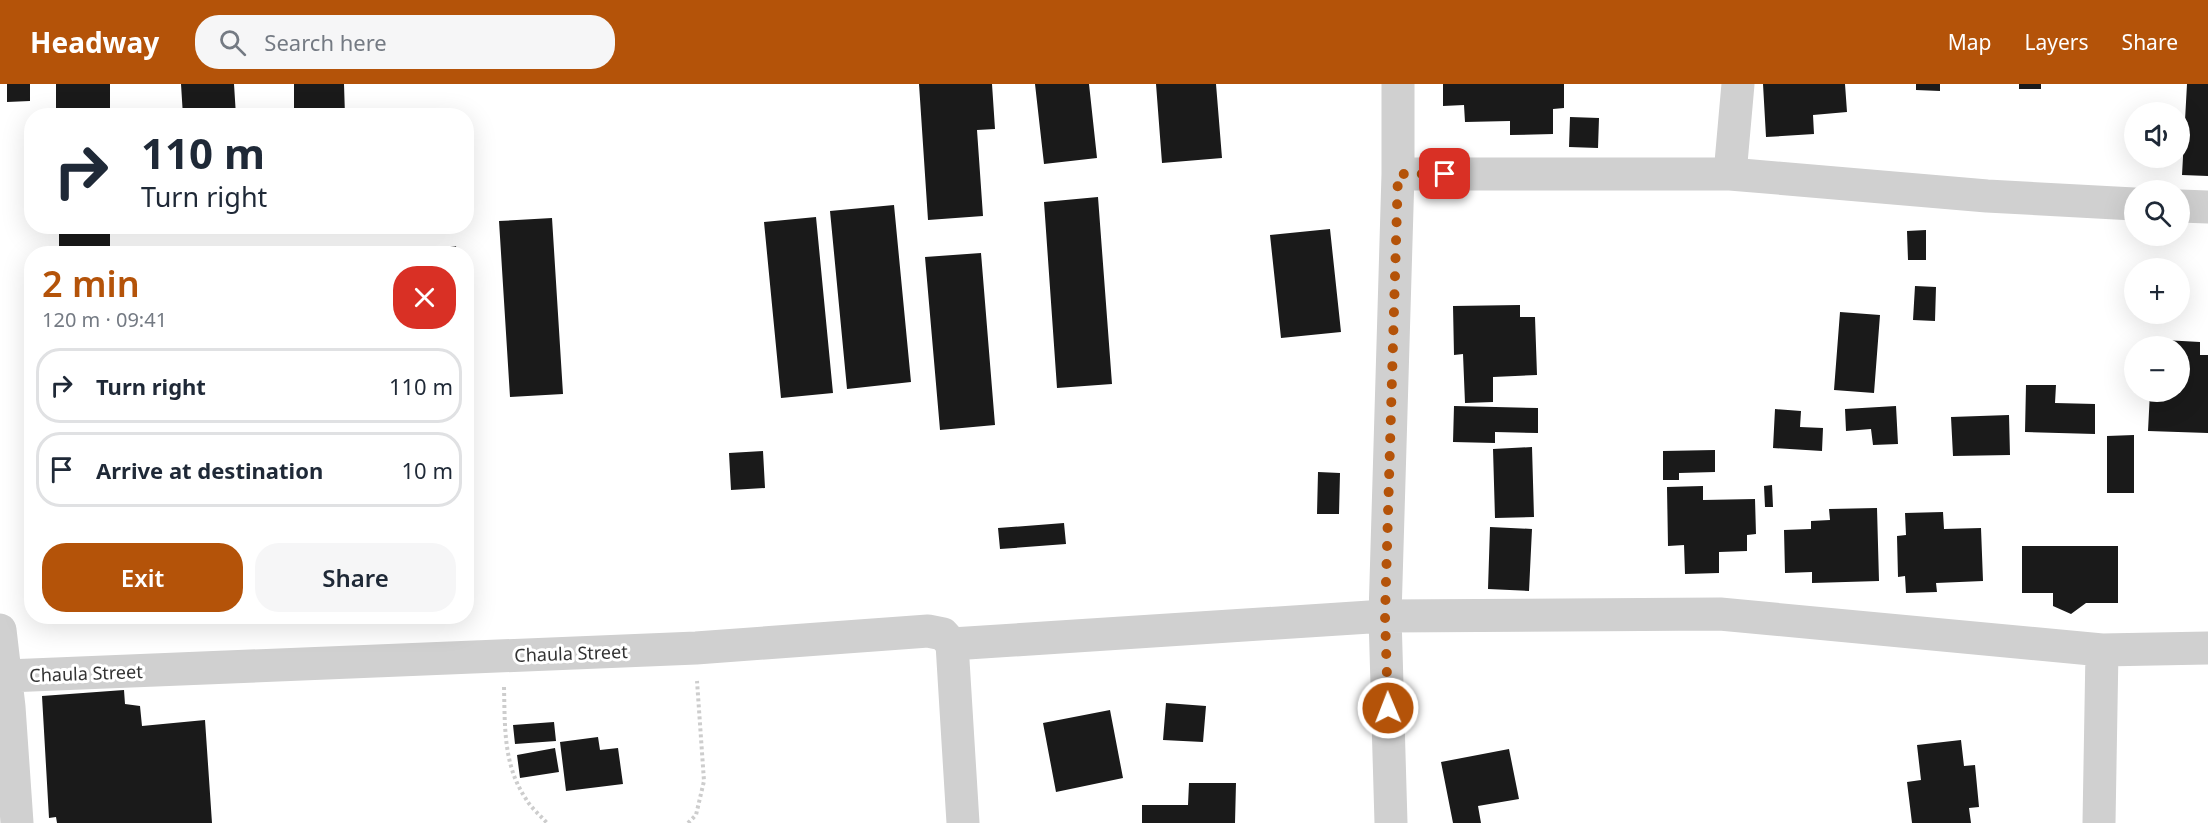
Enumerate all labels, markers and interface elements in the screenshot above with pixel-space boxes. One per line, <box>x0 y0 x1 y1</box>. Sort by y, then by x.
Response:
search box <box>195 15 615 69</box>
text: Headway <box>30 23 159 61</box>
icon: search <box>216 26 249 59</box>
text: Search here <box>264 27 387 57</box>
text: Map <box>1948 28 1992 56</box>
text: Layers <box>2025 28 2089 56</box>
text: Share <box>2122 28 2178 56</box>
map controls <box>2124 102 2190 402</box>
button: sound <box>2124 102 2190 168</box>
text: 110 m <box>141 124 265 181</box>
icon: right <box>42 132 120 210</box>
pin <box>1419 148 1470 199</box>
icon: arrive <box>1428 157 1461 190</box>
text: Turn right <box>141 178 267 215</box>
button: search <box>2124 180 2190 246</box>
button: + <box>2124 258 2190 324</box>
text: 2 min <box>42 259 140 308</box>
button: close <box>393 266 456 329</box>
text: 120 m · 09:41 <box>42 306 167 333</box>
button: − <box>2124 336 2190 402</box>
icon: right <box>45 369 78 402</box>
text: Turn right <box>96 371 206 401</box>
text: 110 m <box>389 371 453 401</box>
icon: arrive <box>45 453 78 486</box>
text: Arrive at destination <box>96 455 323 485</box>
text: 10 m <box>402 455 453 485</box>
button: Exit <box>42 543 243 612</box>
button: Share <box>255 543 456 612</box>
street label: Chaula Street <box>514 639 629 667</box>
street label: Chaula Street <box>29 659 144 687</box>
position arrow <box>1356 676 1420 740</box>

